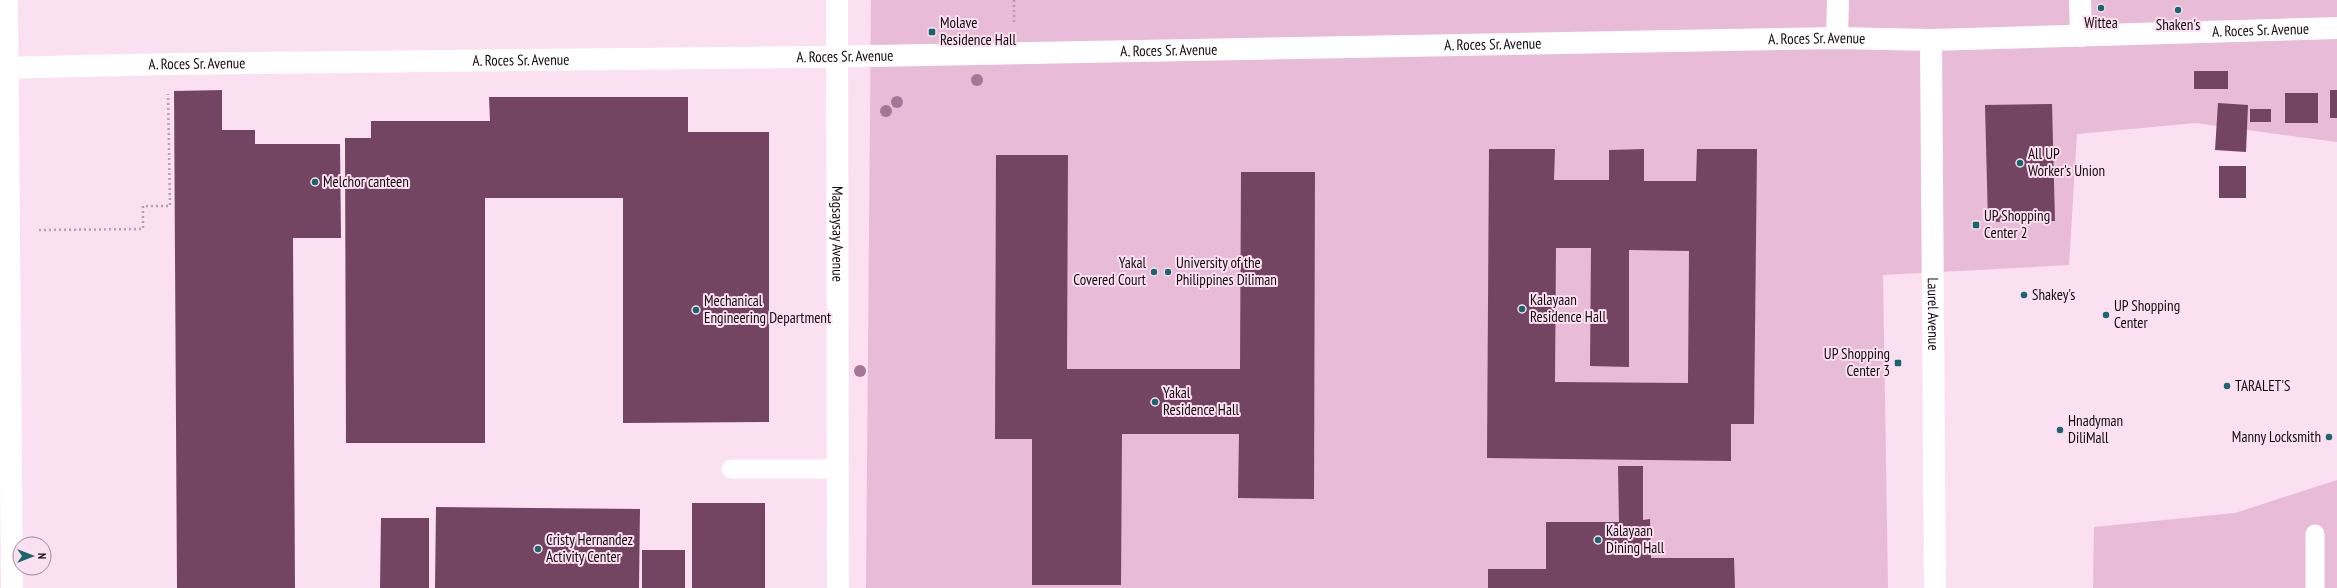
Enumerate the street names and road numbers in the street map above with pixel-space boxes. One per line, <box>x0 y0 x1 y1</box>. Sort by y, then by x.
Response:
street label: A. Roces Sr. Avenue <box>2212 19 2309 41</box>
street label: A. Roces Sr. Avenue <box>1768 28 1866 48</box>
street label: A. Roces Sr. Avenue <box>1444 34 1542 54</box>
street label: A. Roces Sr. Avenue <box>1120 40 1218 60</box>
street label: A. Roces Sr. Avenue <box>796 46 894 66</box>
street label: A. Roces Sr. Avenue <box>472 50 570 70</box>
street label: A. Roces Sr. Avenue <box>148 53 246 73</box>
street label: Magsaysay Avenue <box>828 186 847 282</box>
street label: Laurel Avenue <box>1924 277 1943 351</box>

